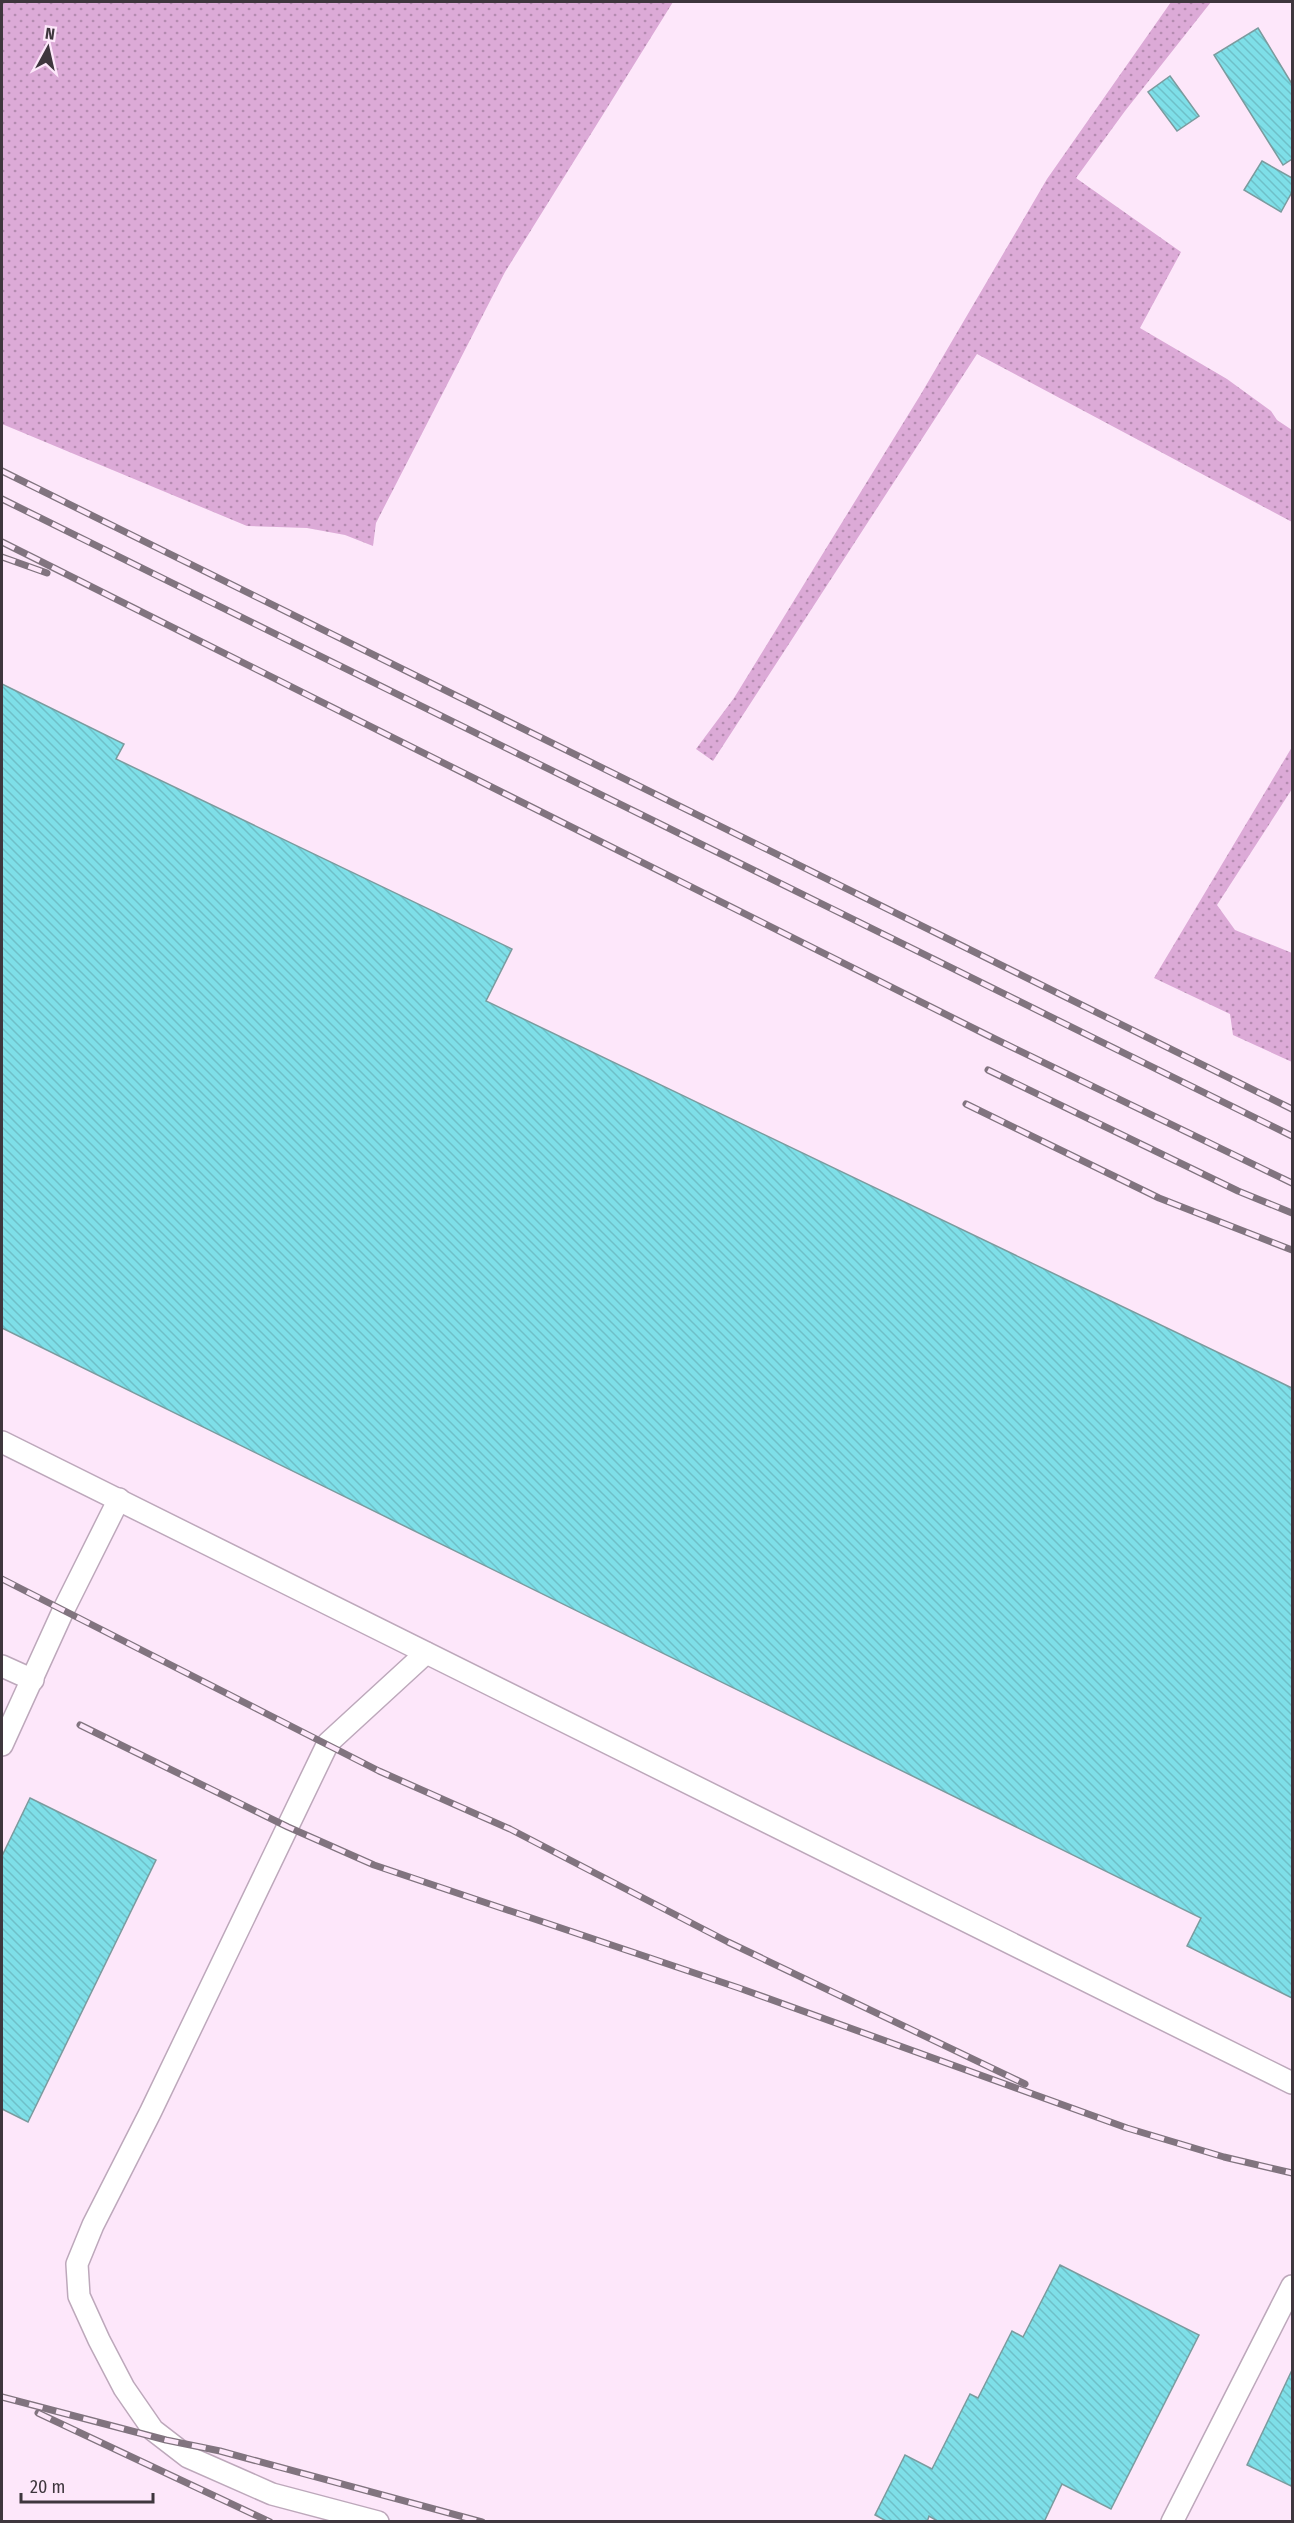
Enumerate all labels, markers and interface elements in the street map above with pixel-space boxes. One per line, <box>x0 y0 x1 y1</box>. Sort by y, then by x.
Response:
north arrow <box>18 18 78 78</box>
text: N <box>44 24 56 44</box>
scale bar <box>21 2466 153 2504</box>
text: 20 m <box>30 2476 65 2498</box>

